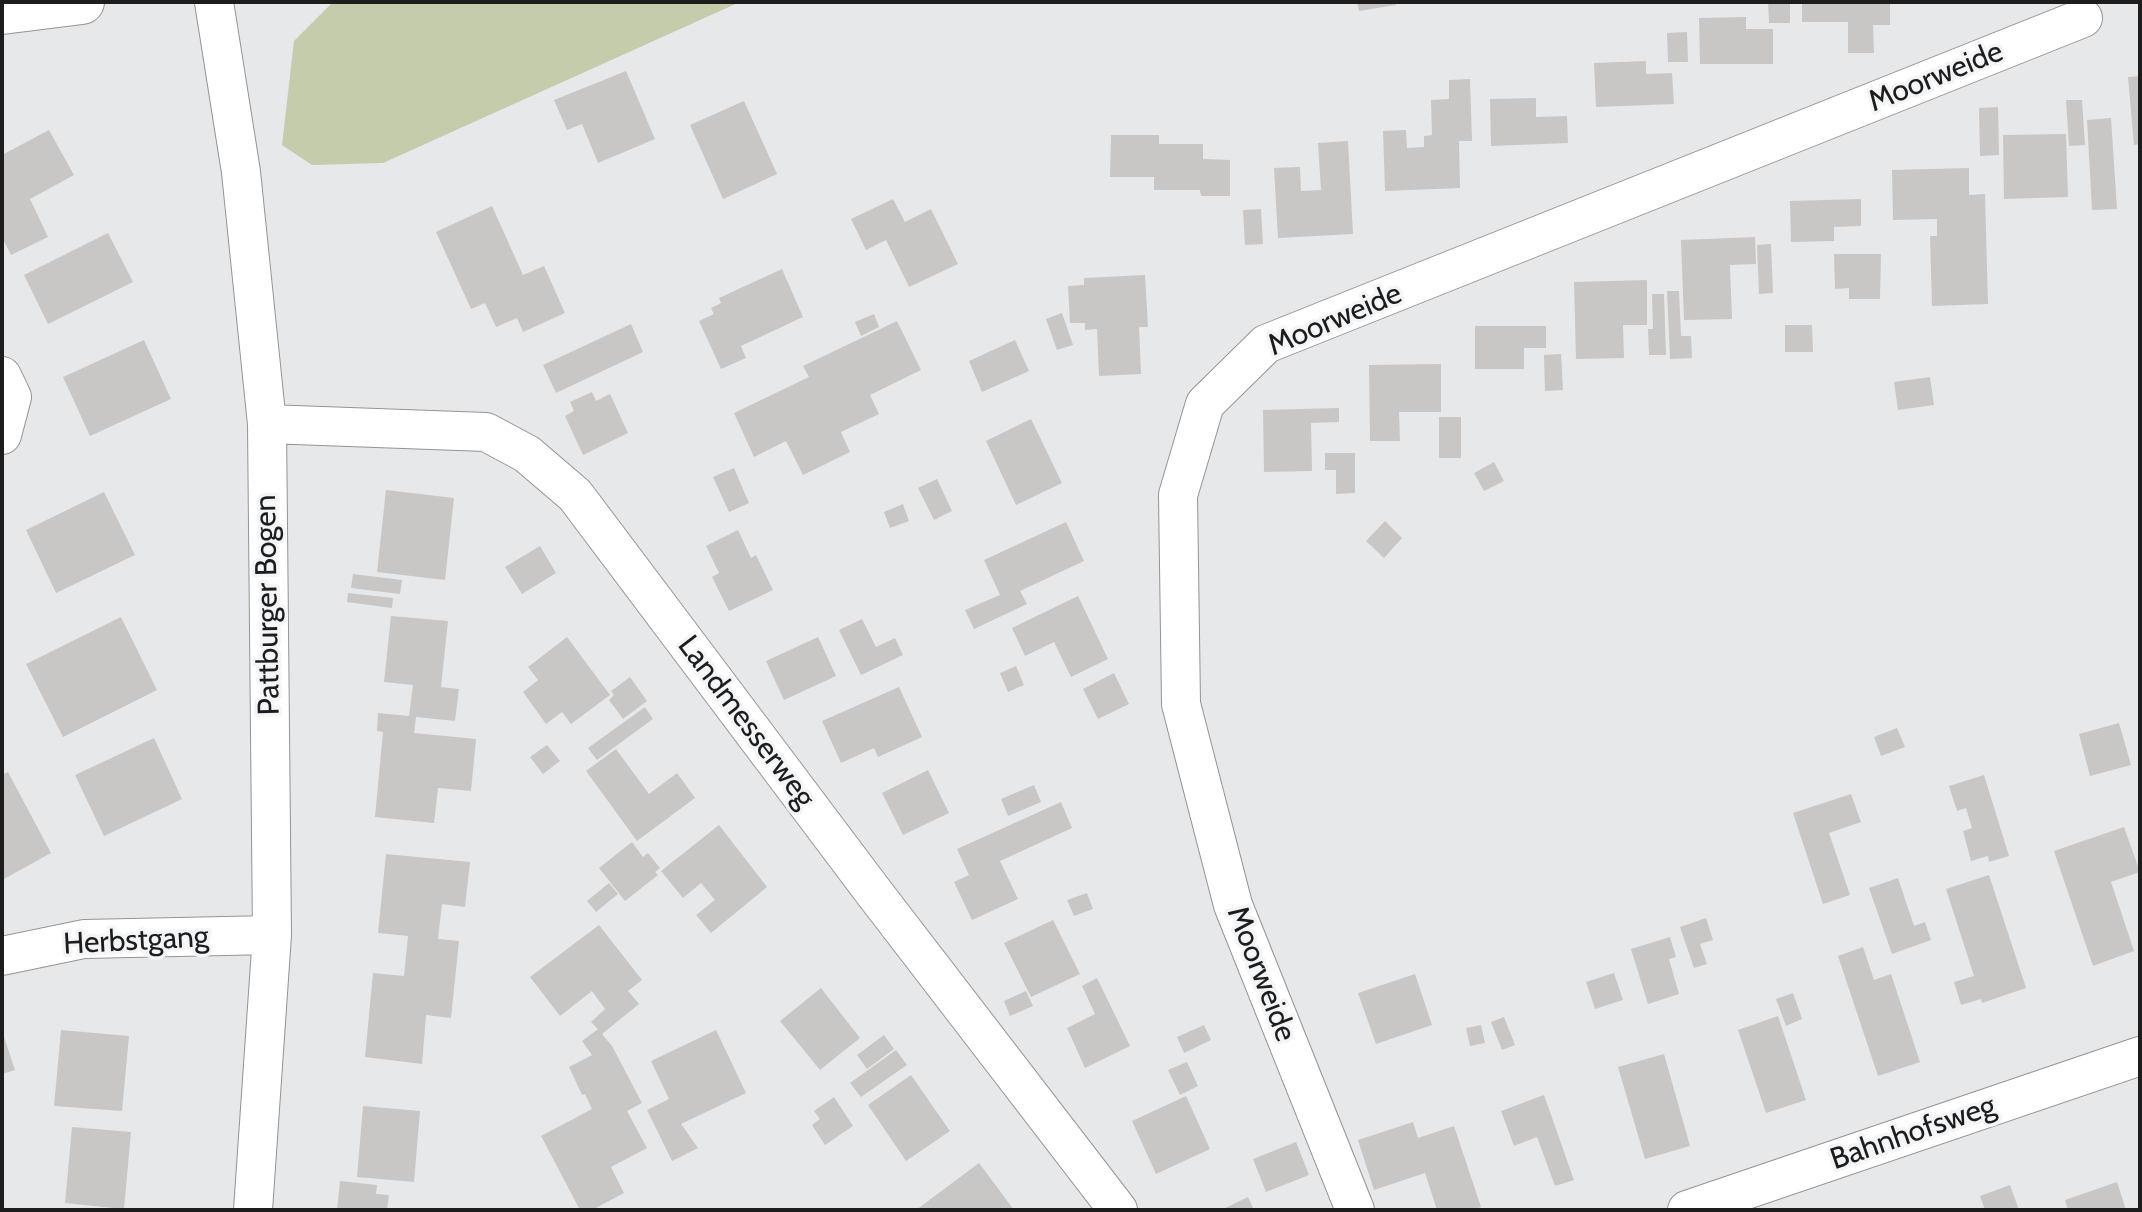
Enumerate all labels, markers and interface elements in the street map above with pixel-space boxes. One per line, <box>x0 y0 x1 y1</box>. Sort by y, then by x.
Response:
street label: Moorweide <box>1864 34 2008 120</box>
street label: Moorweide <box>1263 276 1407 364</box>
street label: Pattburger Bogen <box>248 494 288 716</box>
street label: Landmesserweg <box>670 629 822 815</box>
street label: Moorweide <box>1219 901 1303 1047</box>
street label: Herbstgang <box>62 919 210 963</box>
street label: Bahnhofsweg <box>1826 1088 2000 1178</box>

